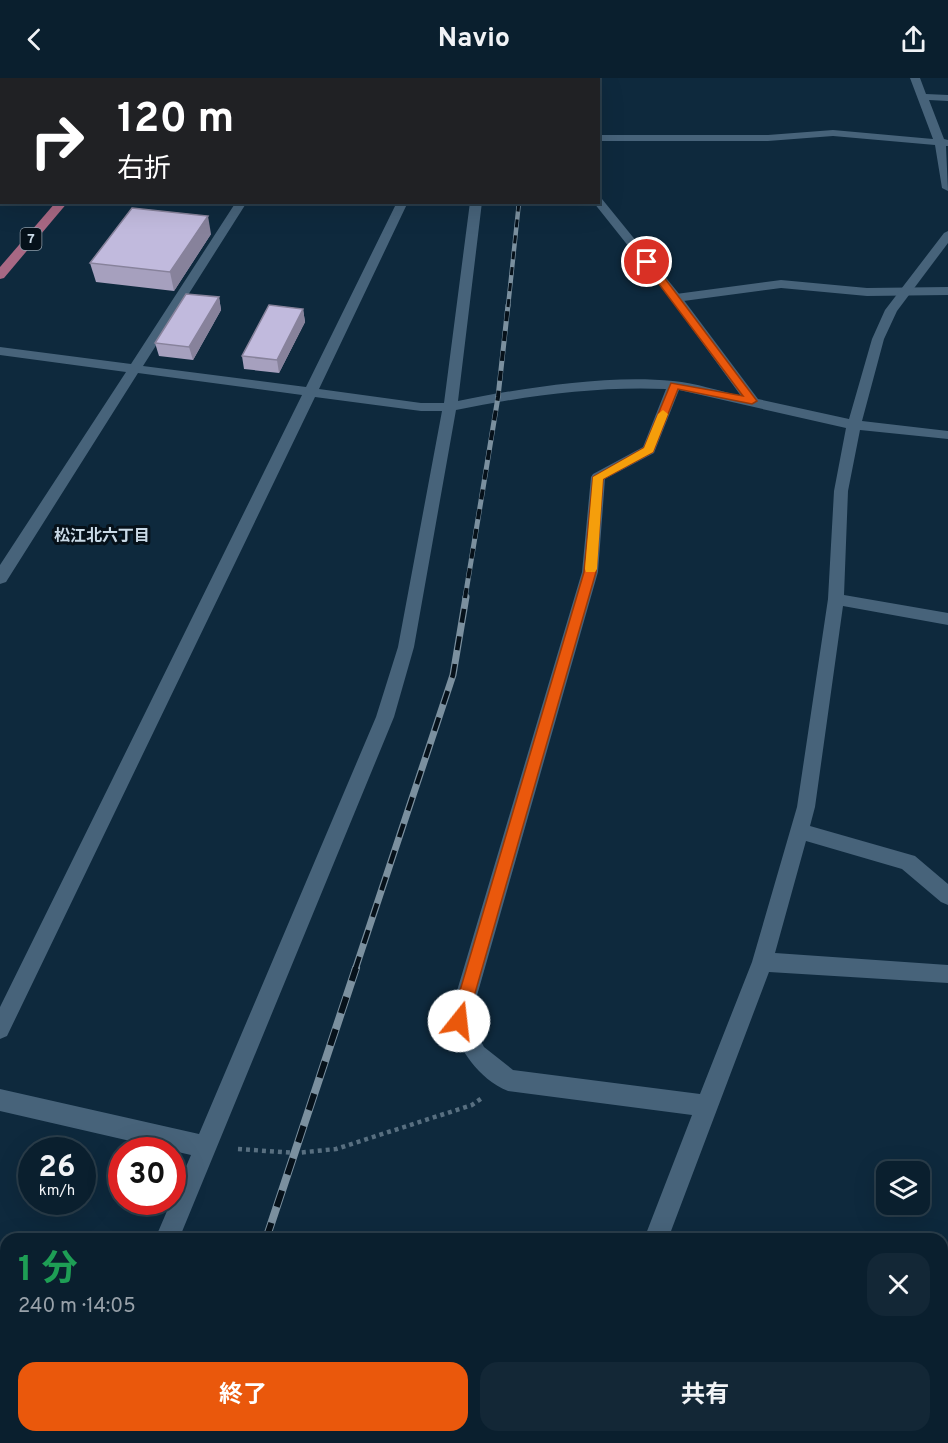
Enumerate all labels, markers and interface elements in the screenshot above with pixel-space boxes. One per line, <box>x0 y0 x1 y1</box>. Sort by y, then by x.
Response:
text: Navio <box>438 22 510 56</box>
icon: back <box>18 23 51 56</box>
icon: share <box>897 23 930 56</box>
text: 120 m <box>117 94 234 147</box>
icon: right <box>18 102 96 180</box>
text: 右折 <box>117 153 171 187</box>
road number: 7 <box>20 228 42 250</box>
pin <box>621 236 672 287</box>
icon: arrive <box>630 245 663 278</box>
district label: 松江北六丁目 <box>54 527 150 547</box>
position arrow <box>427 989 491 1053</box>
speed limit sign: 30 <box>108 1137 186 1215</box>
text: 26 <box>39 1150 75 1187</box>
map controls <box>876 1161 930 1215</box>
button: layers <box>876 1161 930 1215</box>
text: km/h <box>39 1182 75 1201</box>
text: 1 分 <box>18 1248 77 1294</box>
button: close <box>867 1253 930 1316</box>
text: 240 m · 14:05 <box>18 1294 136 1320</box>
button: 終了 <box>18 1362 468 1431</box>
button: 共有 <box>480 1362 930 1431</box>

